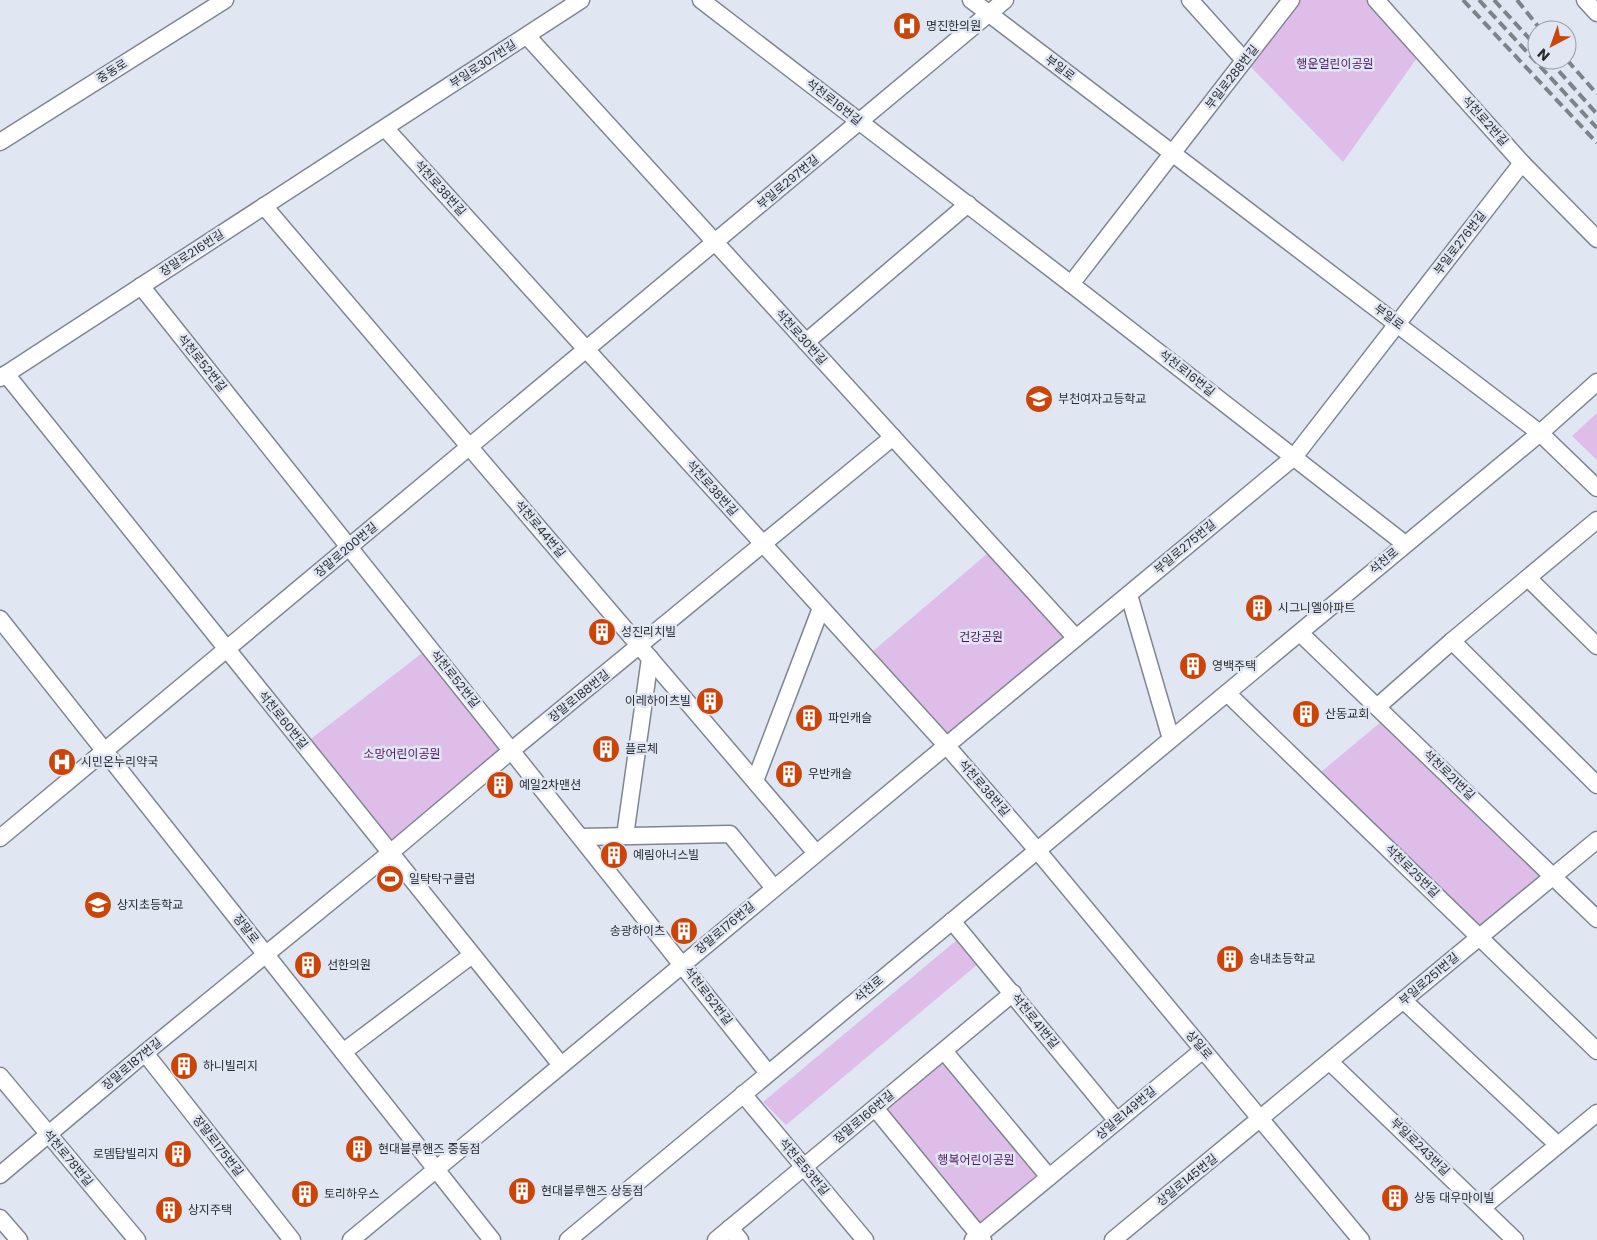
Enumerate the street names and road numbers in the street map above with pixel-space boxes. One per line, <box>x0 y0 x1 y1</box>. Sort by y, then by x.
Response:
street label: 부일로307번길 <box>446 36 519 92</box>
street label: 부일로288번길 <box>1201 41 1262 112</box>
street label: 부일로 <box>1042 51 1079 84</box>
street label: 중동로 <box>93 55 130 87</box>
street label: 석천로16번길 <box>803 74 866 129</box>
street label: 석천로2번길 <box>1458 92 1512 149</box>
street label: 부일로297번길 <box>753 151 822 213</box>
street label: 석천로38번길 <box>411 156 470 219</box>
street label: 부일로276번길 <box>1429 207 1490 278</box>
street label: 장말로216번길 <box>156 225 227 280</box>
street label: 부일로 <box>1371 300 1408 333</box>
street label: 석천로30번길 <box>772 305 831 368</box>
street label: 석천로52번길 <box>174 330 231 395</box>
street label: 석천로16번길 <box>1156 345 1219 400</box>
street label: 석천로38번길 <box>683 456 742 519</box>
street label: 석천로44번길 <box>511 496 569 561</box>
street label: 부일로275번길 <box>1150 516 1219 578</box>
street label: 장말로200번길 <box>311 518 381 581</box>
street label: 석천로 <box>1366 543 1402 578</box>
street label: 석천로52번길 <box>427 646 484 711</box>
street label: 장말로188번길 <box>545 666 613 726</box>
street label: 석천로60번길 <box>255 687 312 752</box>
street label: 석천로21번길 <box>1420 746 1479 804</box>
street label: 석천로38번길 <box>955 756 1014 820</box>
street label: 석천로25번길 <box>1381 840 1443 901</box>
street label: 장말로176번길 <box>691 898 758 958</box>
street label: 장말로 <box>229 910 263 947</box>
street label: 부일로251번길 <box>1395 948 1462 1009</box>
street label: 석천로52번길 <box>680 963 737 1028</box>
street label: 석천로 <box>851 971 887 1006</box>
street label: 석천로41번길 <box>1008 989 1063 1052</box>
street label: 상일로 <box>1182 1027 1217 1063</box>
street label: 장말로187번길 <box>98 1034 165 1094</box>
street label: 상일로149번길 <box>1092 1082 1160 1143</box>
street label: 장말로166번길 <box>830 1086 898 1147</box>
street label: 장말로175번길 <box>189 1112 248 1180</box>
street label: 부일로243번길 <box>1387 1114 1454 1179</box>
street label: 석천로78번길 <box>40 1126 97 1190</box>
street label: 석천로53번길 <box>775 1134 833 1199</box>
street label: 상일로145번길 <box>1153 1150 1221 1210</box>

